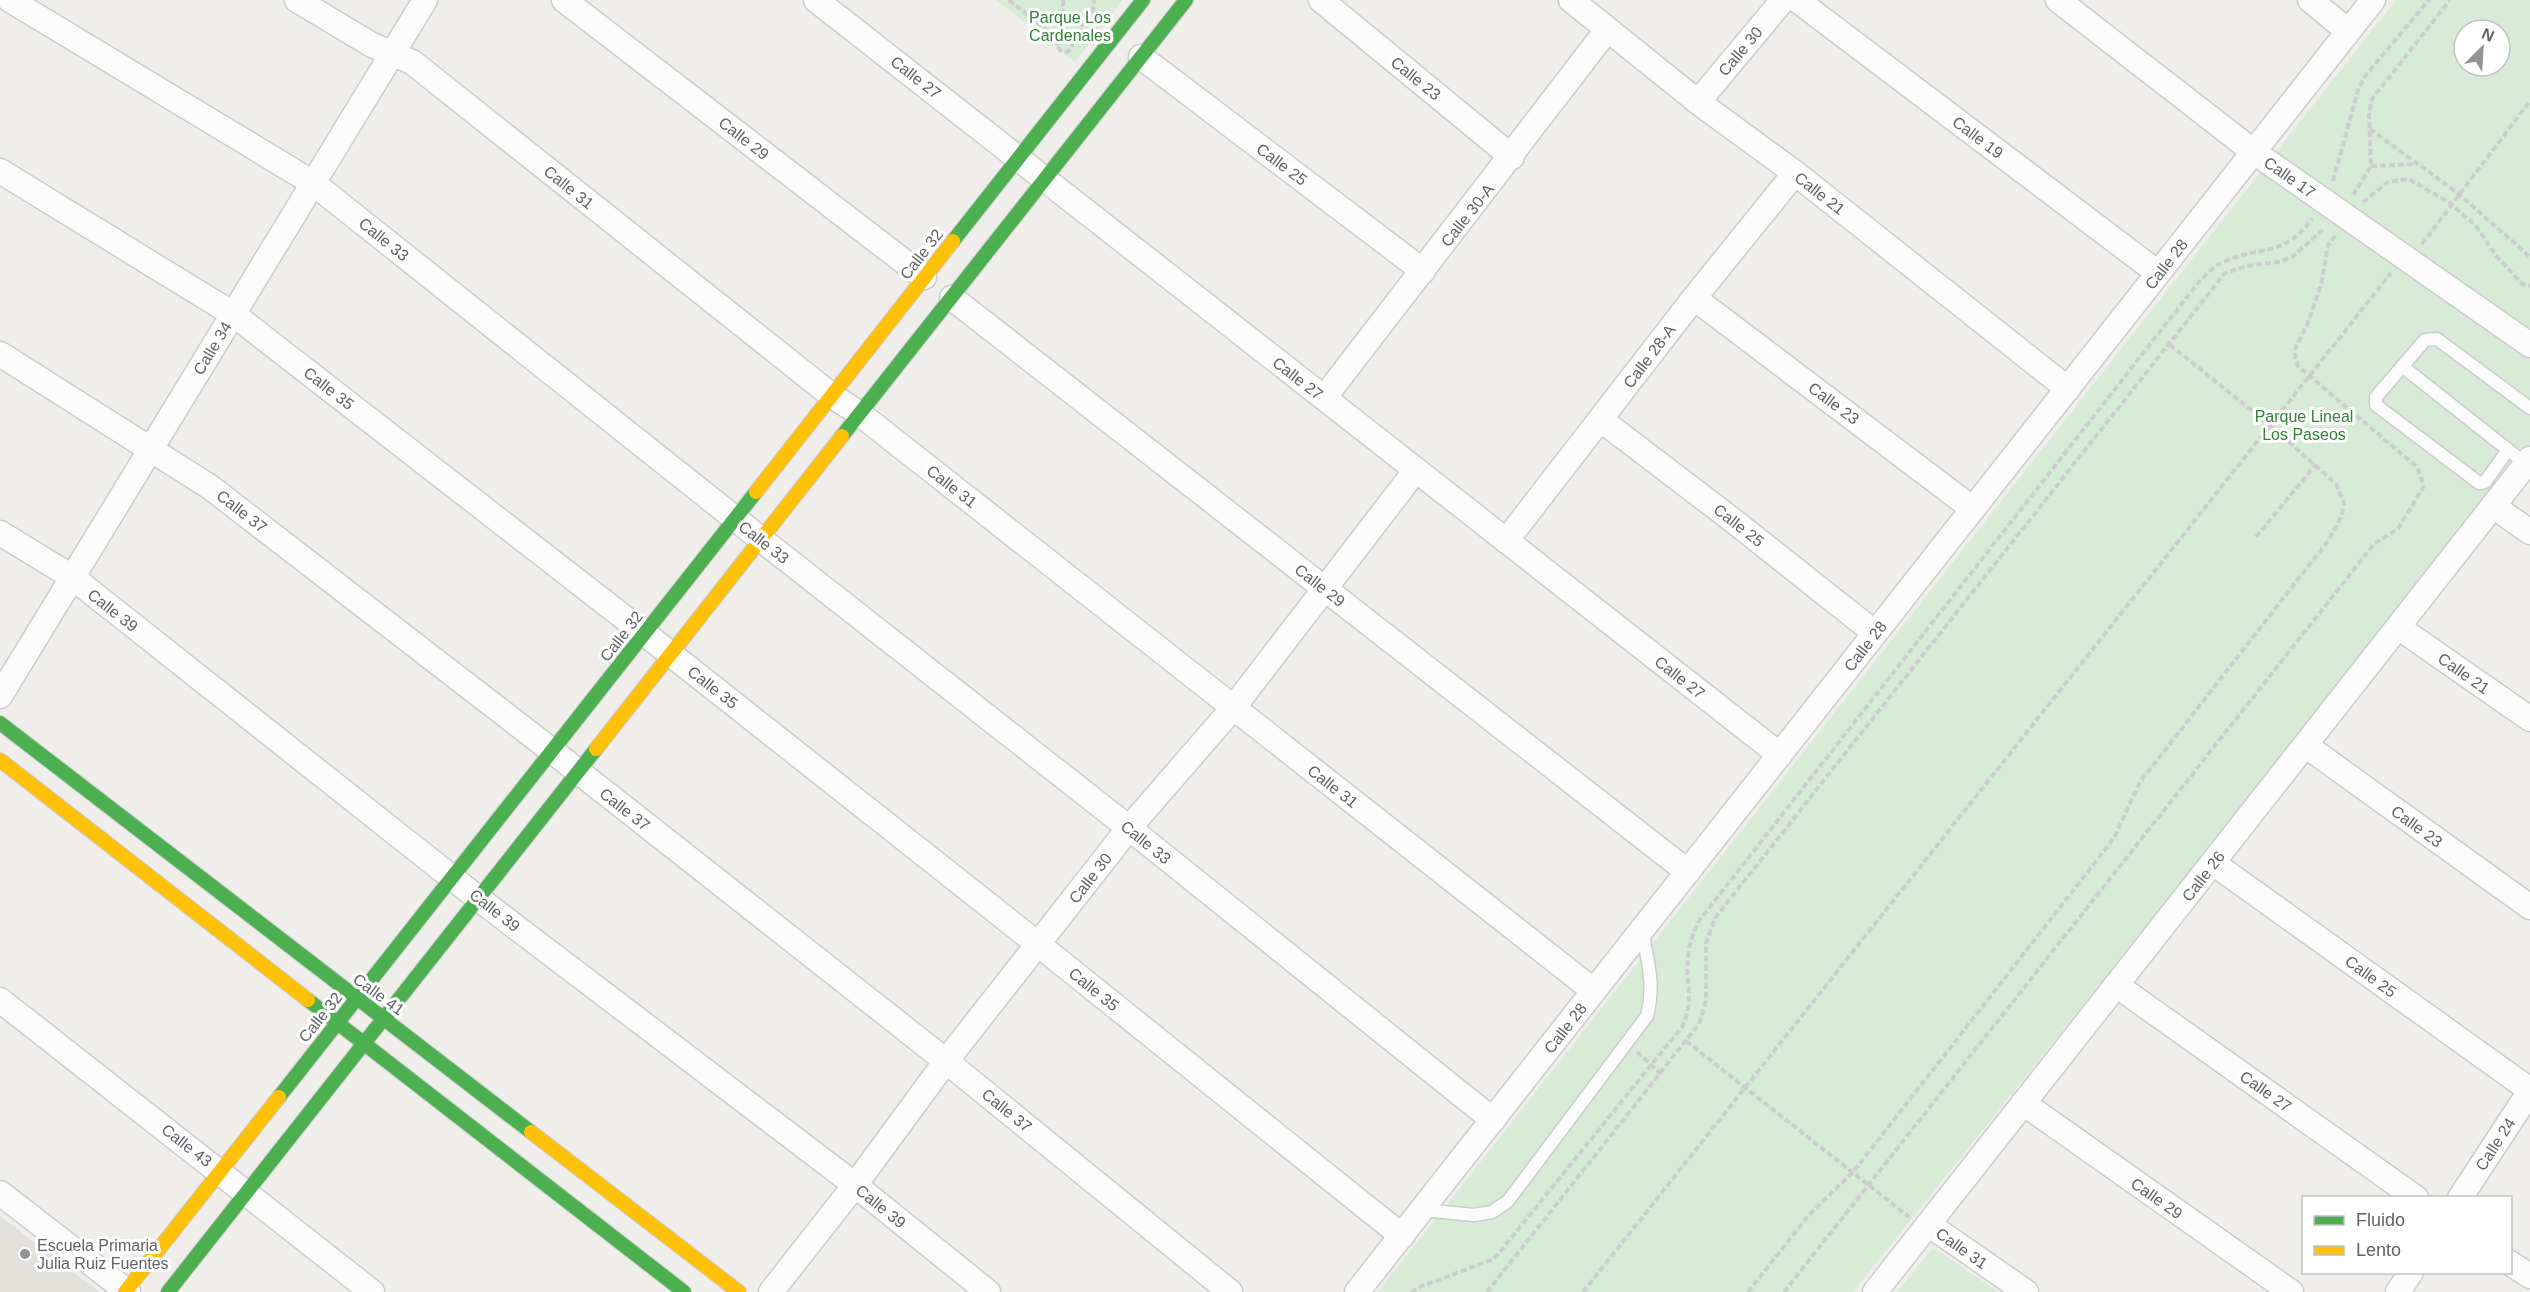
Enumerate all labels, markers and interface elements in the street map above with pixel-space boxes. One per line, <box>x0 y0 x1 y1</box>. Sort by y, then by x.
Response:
park label: Parque Los Cardenales <box>1029 9 1111 44</box>
north arrow <box>2452 18 2512 78</box>
street label: Calle 30 <box>1715 23 1766 79</box>
text: N <box>2479 25 2497 45</box>
street label: Calle 27 <box>887 53 944 102</box>
street label: Calle 23 <box>1388 53 1444 104</box>
street label: Calle 19 <box>1949 113 2006 162</box>
street label: Calle 29 <box>715 114 772 163</box>
street label: Calle 25 <box>1253 140 1310 189</box>
street label: Calle 17 <box>2261 154 2319 201</box>
street label: Calle 31 <box>541 162 597 213</box>
street label: Calle 21 <box>1791 169 1848 218</box>
street label: Calle 30-A <box>1438 180 1497 250</box>
street label: Calle 33 <box>356 214 412 265</box>
street label: Calle 32 <box>897 226 946 283</box>
street label: Calle 28 <box>2142 236 2191 293</box>
street label: Calle 34 <box>190 319 235 378</box>
street label: Calle 28-A <box>1620 321 1679 391</box>
street label: Calle 27 <box>1269 354 1326 403</box>
street label: Calle 35 <box>300 364 357 413</box>
street label: Calle 23 <box>1805 379 1862 428</box>
park label: Parque Lineal Los Paseos <box>2255 408 2353 443</box>
street label: Calle 31 <box>923 462 980 511</box>
street label: Calle 37 <box>213 487 270 536</box>
street label: Calle 25 <box>1710 501 1767 550</box>
street label: Calle 33 <box>735 518 792 567</box>
street label: Calle 29 <box>1291 561 1348 610</box>
street label: Calle 39 <box>84 586 141 635</box>
street label: Calle 32 <box>597 608 646 665</box>
street label: Calle 28 <box>1841 618 1890 675</box>
street label: Calle 21 <box>2435 650 2493 697</box>
street label: Calle 27 <box>1651 653 1708 702</box>
street label: Calle 35 <box>684 663 741 712</box>
street label: Calle 31 <box>1304 762 1361 811</box>
street label: Calle 37 <box>596 785 653 834</box>
street label: Calle 23 <box>2388 802 2446 851</box>
street label: Calle 33 <box>1118 817 1174 868</box>
street label: Calle 26 <box>2179 848 2228 905</box>
street label: Calle 30 <box>1066 850 1115 907</box>
street label: Calle 39 <box>466 886 523 935</box>
street label: Calle 25 <box>2342 952 2400 1001</box>
street label: Calle 35 <box>1066 964 1122 1015</box>
street label: Calle 41 <box>350 970 408 1019</box>
street label: Calle 32 <box>295 989 346 1045</box>
street label: Calle 28 <box>1541 1000 1590 1057</box>
street label: Calle 27 <box>2237 1068 2295 1115</box>
street label: Calle 37 <box>979 1085 1035 1136</box>
street label: Calle 24 <box>2472 1115 2519 1174</box>
street label: Calle 43 <box>158 1121 215 1170</box>
street label: Calle 29 <box>2128 1175 2186 1222</box>
street label: Calle 39 <box>853 1181 909 1232</box>
legend <box>2302 1196 2512 1274</box>
text: Fluido <box>2356 1210 2405 1230</box>
street label: Calle 31 <box>1933 1225 1991 1272</box>
place label: Escuela Primaria Julia Ruiz Fuentes <box>37 1237 169 1272</box>
text: Lento <box>2356 1240 2401 1260</box>
marker: Escuela Primaria Julia Ruiz Fuentes <box>18 1247 32 1261</box>

